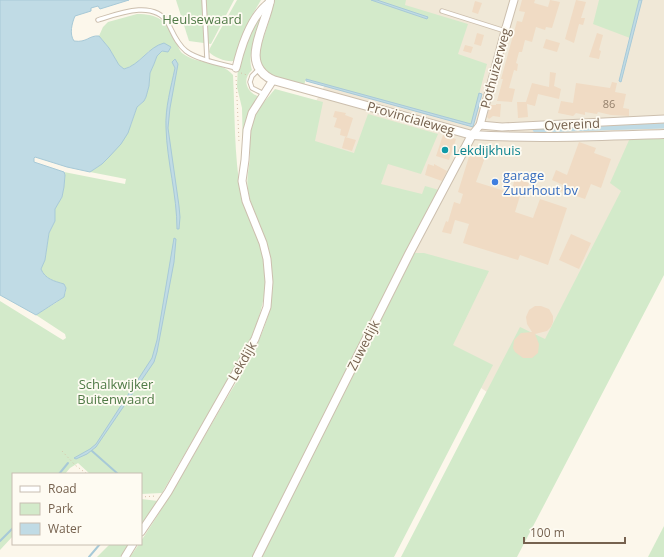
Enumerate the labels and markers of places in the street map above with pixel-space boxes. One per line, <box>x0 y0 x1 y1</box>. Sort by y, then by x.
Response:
place label: Lekdijkhuis <box>453 141 521 159</box>
marker: Lekdijkhuis <box>440 145 450 155</box>
place label: garage Zuurhout bv <box>503 166 578 199</box>
marker: garage Zuurhout bv <box>490 177 500 187</box>

